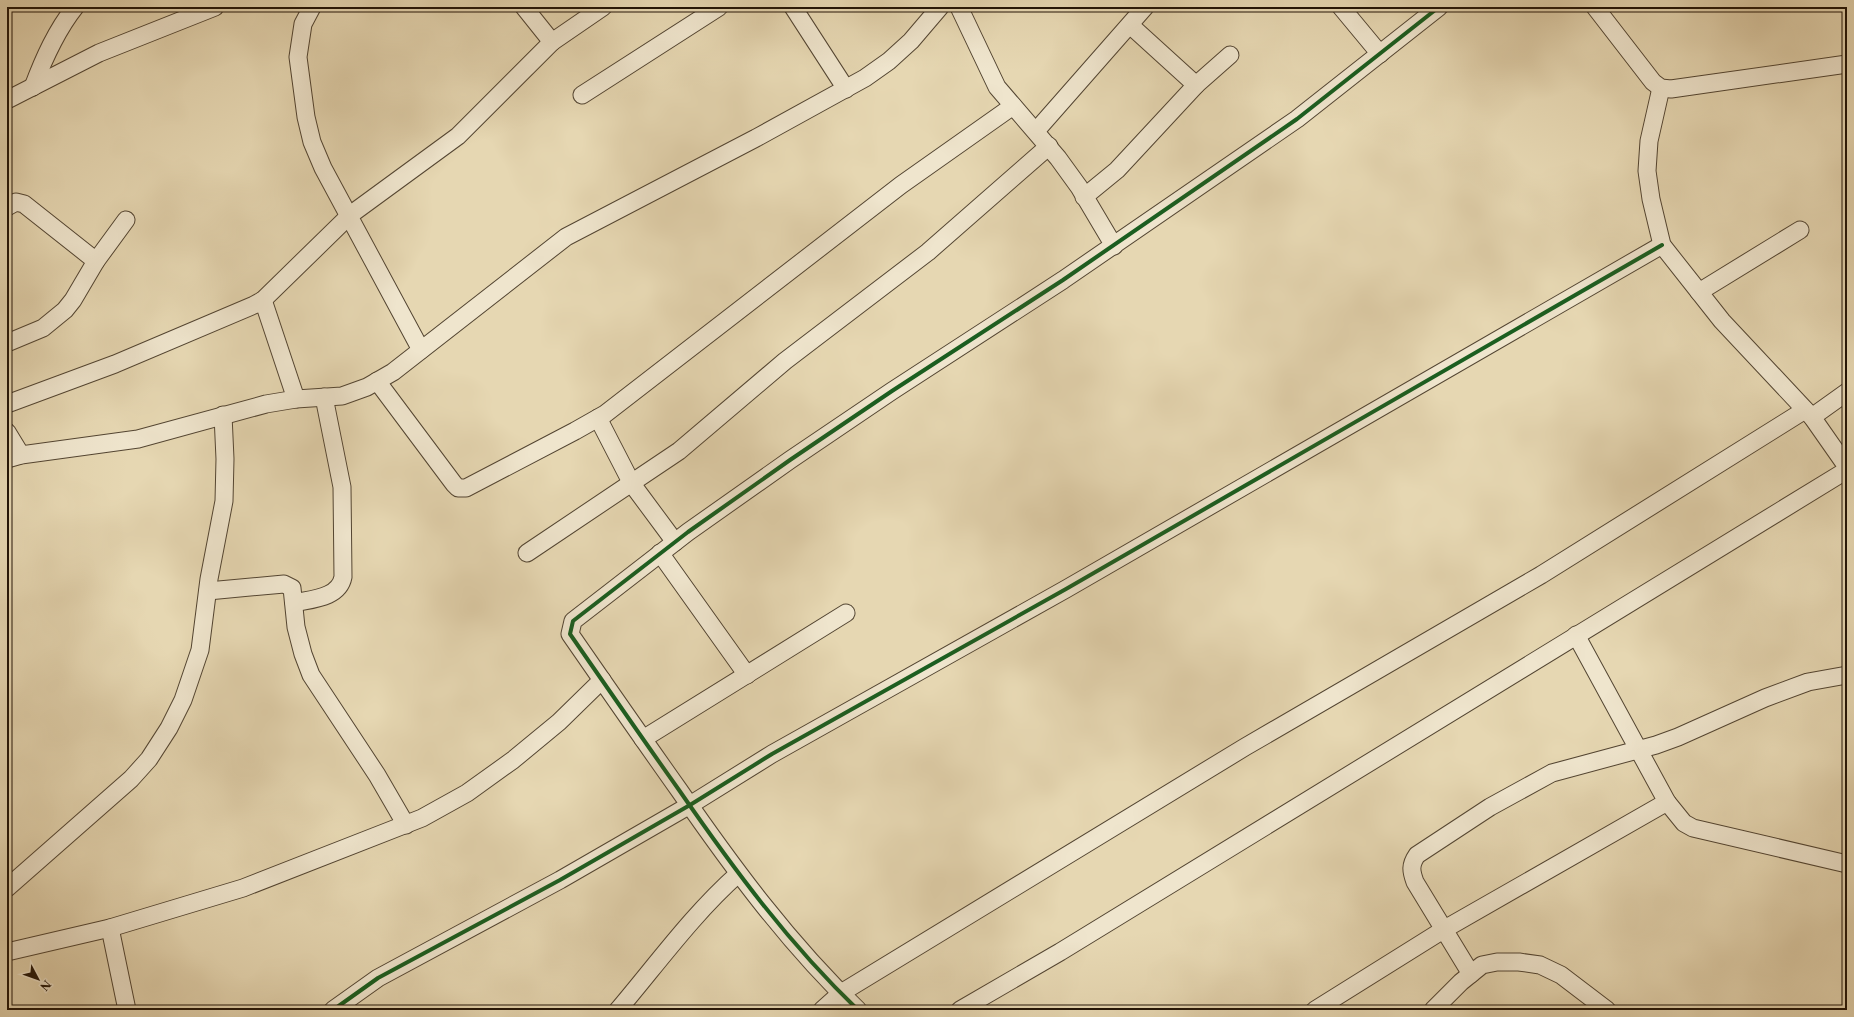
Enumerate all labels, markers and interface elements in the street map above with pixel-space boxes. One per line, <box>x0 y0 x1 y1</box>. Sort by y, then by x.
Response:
north arrow <box>18 959 58 999</box>
text: N <box>37 977 54 994</box>

